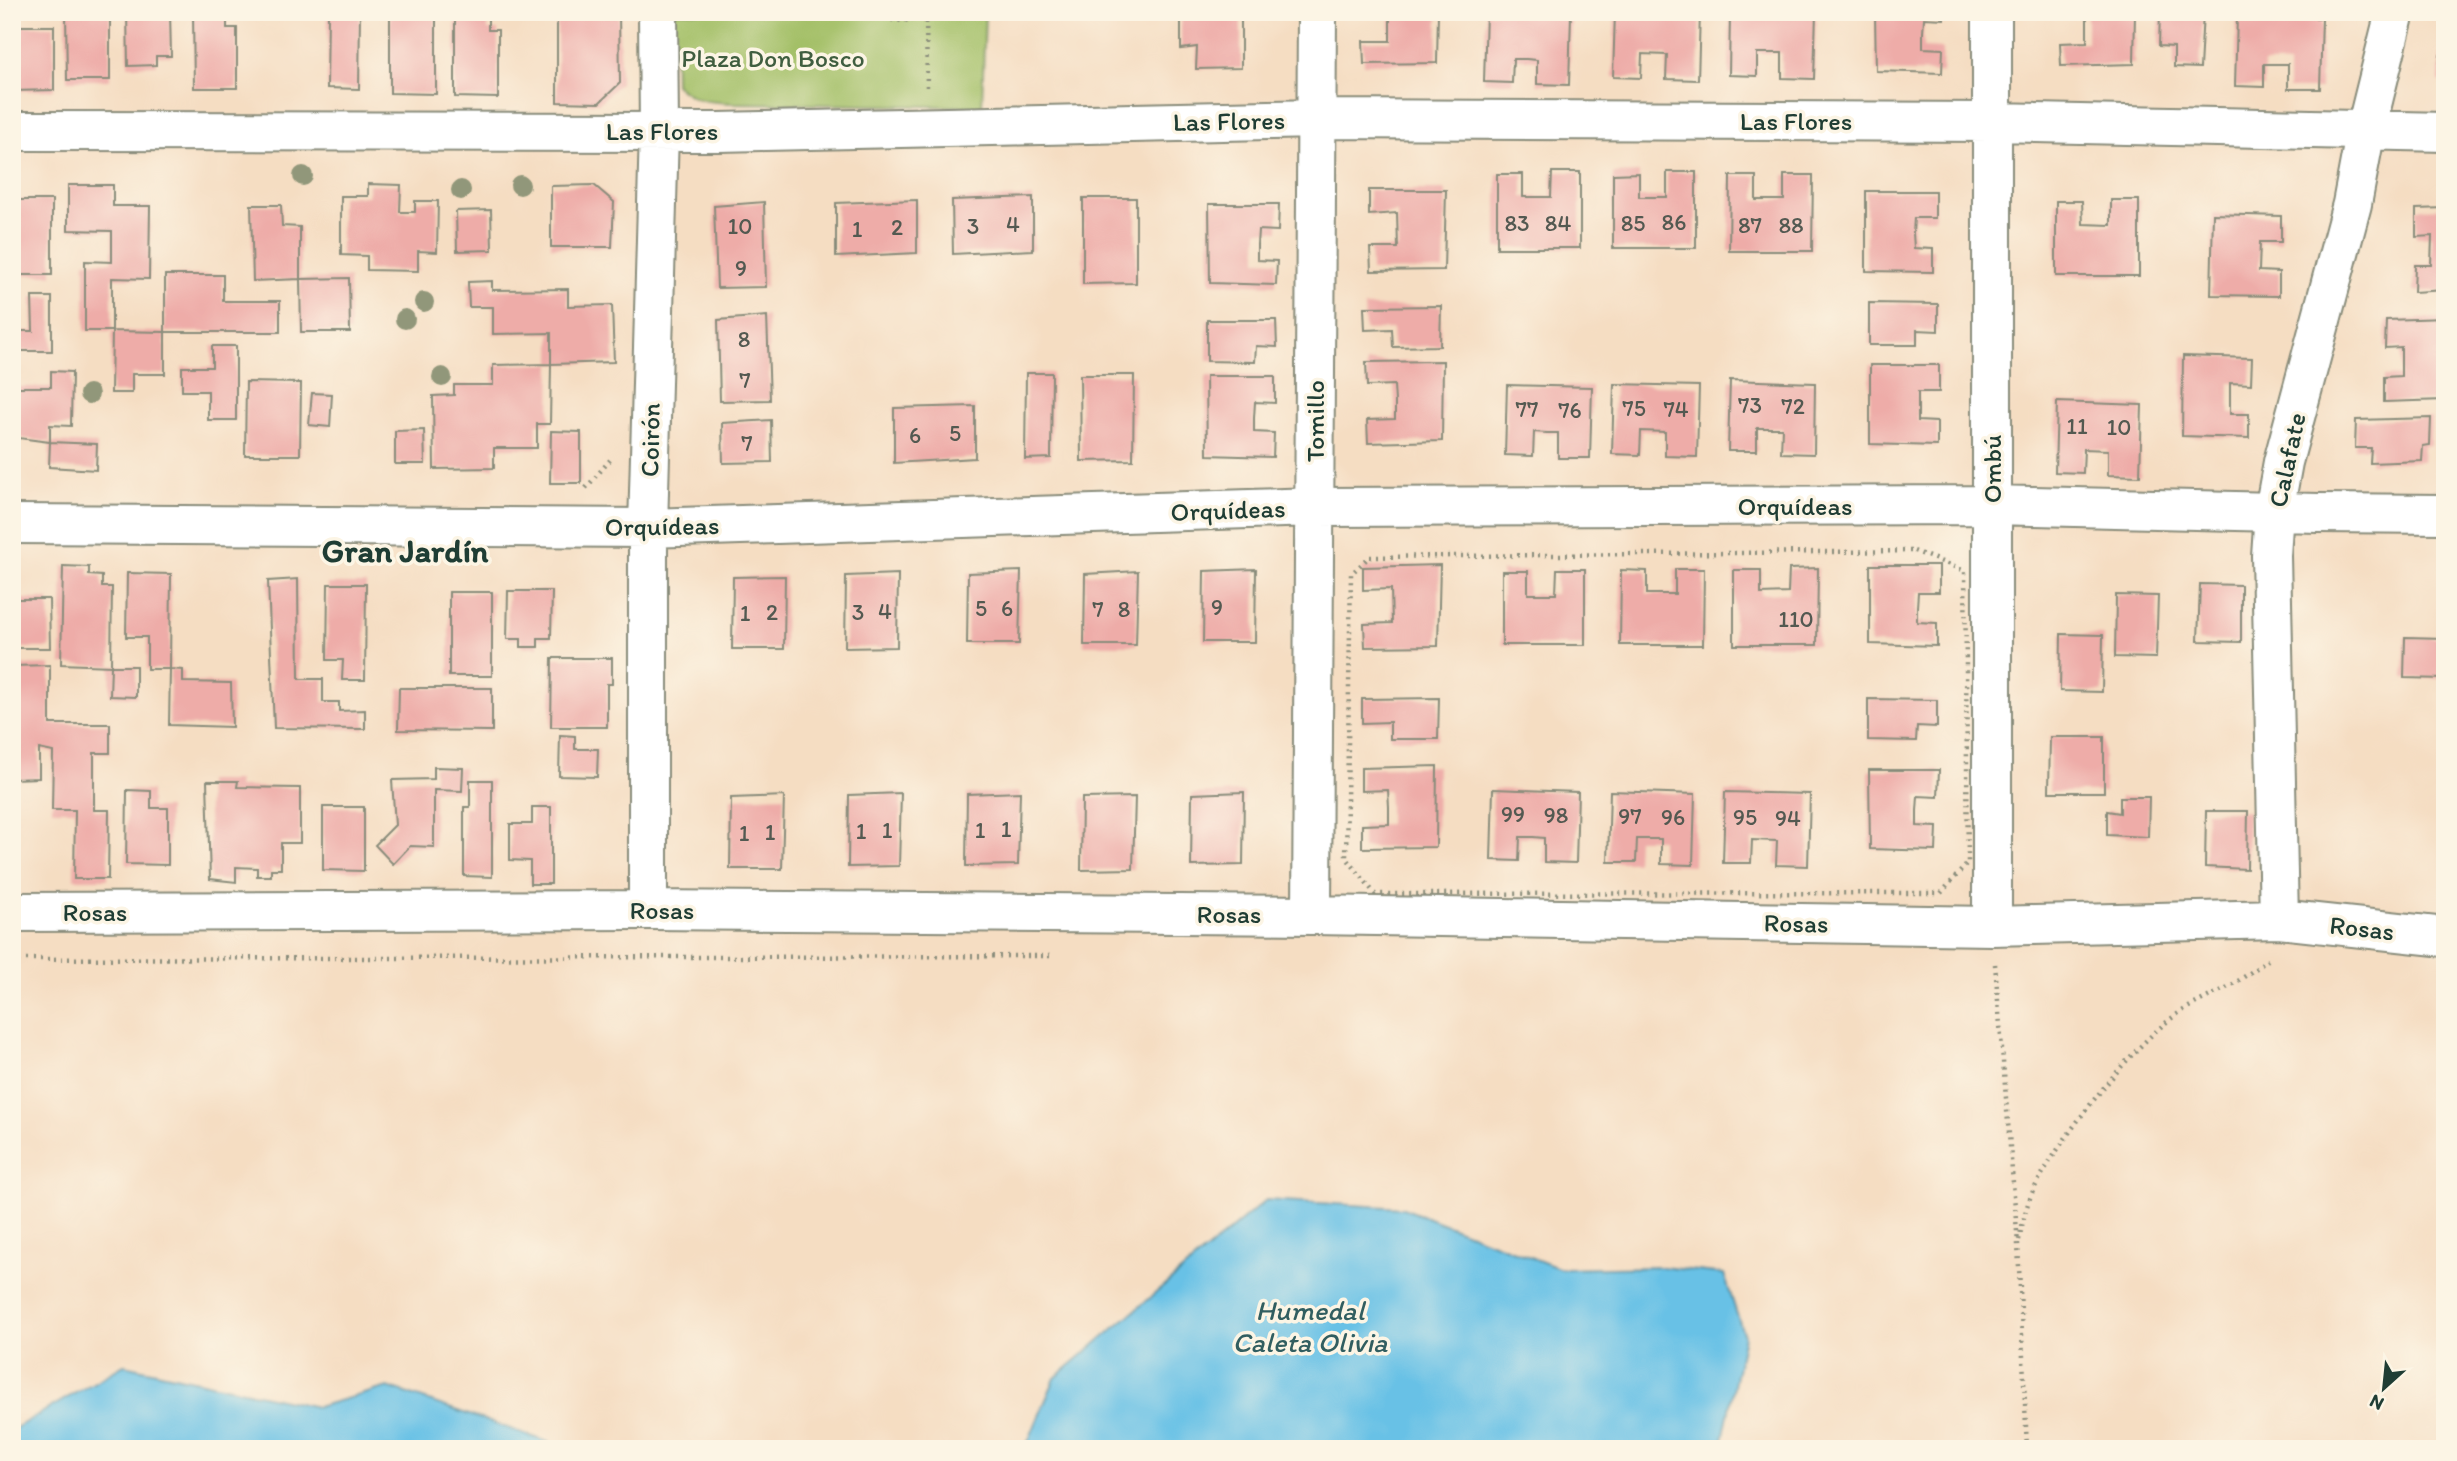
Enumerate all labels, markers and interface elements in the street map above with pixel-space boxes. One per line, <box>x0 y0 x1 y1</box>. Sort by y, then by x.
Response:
park label: Plaza Don Bosco <box>681 42 865 74</box>
street label: Las Flores <box>1172 104 1286 138</box>
street label: Las Flores <box>1740 105 1852 137</box>
street label: Las Flores <box>606 115 718 147</box>
house number: 86 <box>1662 208 1686 236</box>
house number: 83 <box>1504 209 1530 237</box>
house number: 84 <box>1545 209 1571 237</box>
house number: 85 <box>1621 209 1645 237</box>
house number: 4 <box>1006 210 1020 238</box>
house number: 87 <box>1738 211 1762 239</box>
house number: 88 <box>1778 211 1804 239</box>
house number: 10 <box>728 212 752 240</box>
house number: 3 <box>967 212 979 240</box>
house number: 2 <box>891 213 903 241</box>
house number: 1 <box>852 215 863 243</box>
house number: 9 <box>735 254 747 282</box>
house number: 8 <box>738 325 750 353</box>
house number: 7 <box>739 366 751 394</box>
street label: Tomillo <box>1299 380 1331 462</box>
house number: 73 <box>1738 391 1762 419</box>
house number: 72 <box>1781 392 1805 420</box>
house number: 75 <box>1622 394 1646 422</box>
house number: 77 <box>1516 395 1538 423</box>
house number: 74 <box>1663 395 1689 423</box>
house number: 76 <box>1558 396 1582 424</box>
street label: Coirón <box>633 403 667 477</box>
street label: Calafate <box>2261 410 2313 510</box>
house number: 11 <box>2066 412 2088 440</box>
house number: 10 <box>2107 413 2131 441</box>
house number: 5 <box>949 419 961 447</box>
house number: 6 <box>909 421 921 449</box>
house number: 7 <box>741 429 753 457</box>
street label: Ombú <box>1976 435 2008 503</box>
street label: Orquídeas <box>1737 490 1853 522</box>
street label: Orquídeas <box>1170 492 1286 528</box>
street label: Orquídeas <box>604 509 720 543</box>
district label: Gran Jardín <box>322 531 489 570</box>
house number: 9 <box>1211 593 1223 621</box>
house number: 5 <box>975 594 987 622</box>
house number: 6 <box>1001 594 1013 622</box>
house number: 7 <box>1092 595 1104 623</box>
house number: 8 <box>1118 595 1130 623</box>
house number: 4 <box>878 597 892 625</box>
house number: 2 <box>766 598 778 626</box>
house number: 3 <box>852 598 864 626</box>
house number: 1 <box>740 599 751 627</box>
house number: 110 <box>1778 605 1814 633</box>
house number: 99 <box>1501 800 1525 828</box>
house number: 98 <box>1544 801 1568 829</box>
house number: 97 <box>1618 802 1642 830</box>
house number: 96 <box>1661 803 1685 831</box>
house number: 95 <box>1733 803 1757 831</box>
house number: 94 <box>1775 804 1801 832</box>
house number: 1 <box>1001 815 1012 843</box>
house number: 1 <box>882 816 893 844</box>
house number: 1 <box>975 816 986 844</box>
house number: 1 <box>856 817 867 845</box>
house number: 1 <box>765 818 776 846</box>
house number: 1 <box>739 819 750 847</box>
street label: Rosas <box>630 894 694 926</box>
street label: Rosas <box>63 896 127 928</box>
street label: Rosas <box>1197 898 1261 930</box>
street label: Rosas <box>1763 906 1829 940</box>
street label: Rosas <box>2328 909 2396 947</box>
water label: Humedal Caleta Olivia <box>1232 1293 1388 1359</box>
north arrow <box>2348 1352 2418 1422</box>
text: N <box>2366 1390 2387 1416</box>

